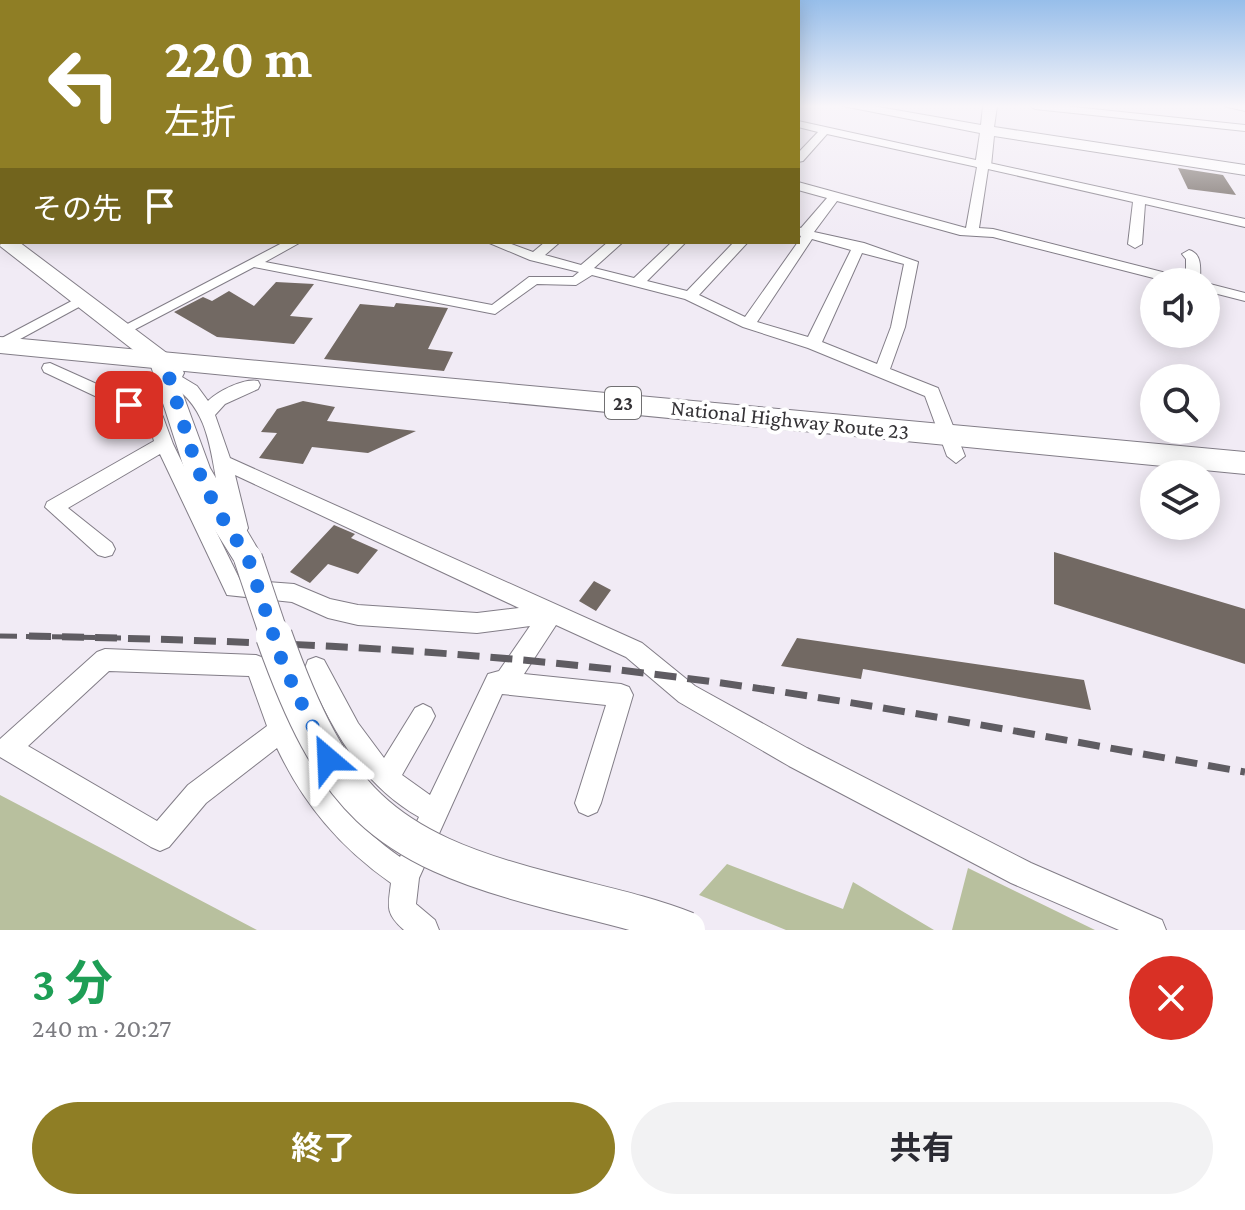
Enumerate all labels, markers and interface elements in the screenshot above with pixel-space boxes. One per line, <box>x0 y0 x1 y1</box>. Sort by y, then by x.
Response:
text: 220 m <box>164 27 313 89</box>
icon: left <box>32 32 136 136</box>
text: 左折 <box>164 102 236 142</box>
icon: arrive <box>138 184 182 228</box>
text: その先 <box>32 192 122 225</box>
map controls <box>1140 268 1220 540</box>
button: sound <box>1140 268 1220 348</box>
button: search <box>1140 364 1220 444</box>
pin <box>95 371 163 439</box>
icon: arrive <box>107 383 151 427</box>
road number: 23 <box>605 387 641 419</box>
street label: National Highway Route 23 <box>669 395 910 444</box>
button: layers <box>1140 460 1220 540</box>
position arrow <box>286 717 370 801</box>
button: close <box>1129 956 1213 1040</box>
text: 3 分 <box>32 957 113 1010</box>
text: 240 m · 20:27 <box>32 1014 171 1043</box>
button: 終了 <box>32 1102 615 1194</box>
button: 共有 <box>631 1102 1213 1194</box>

